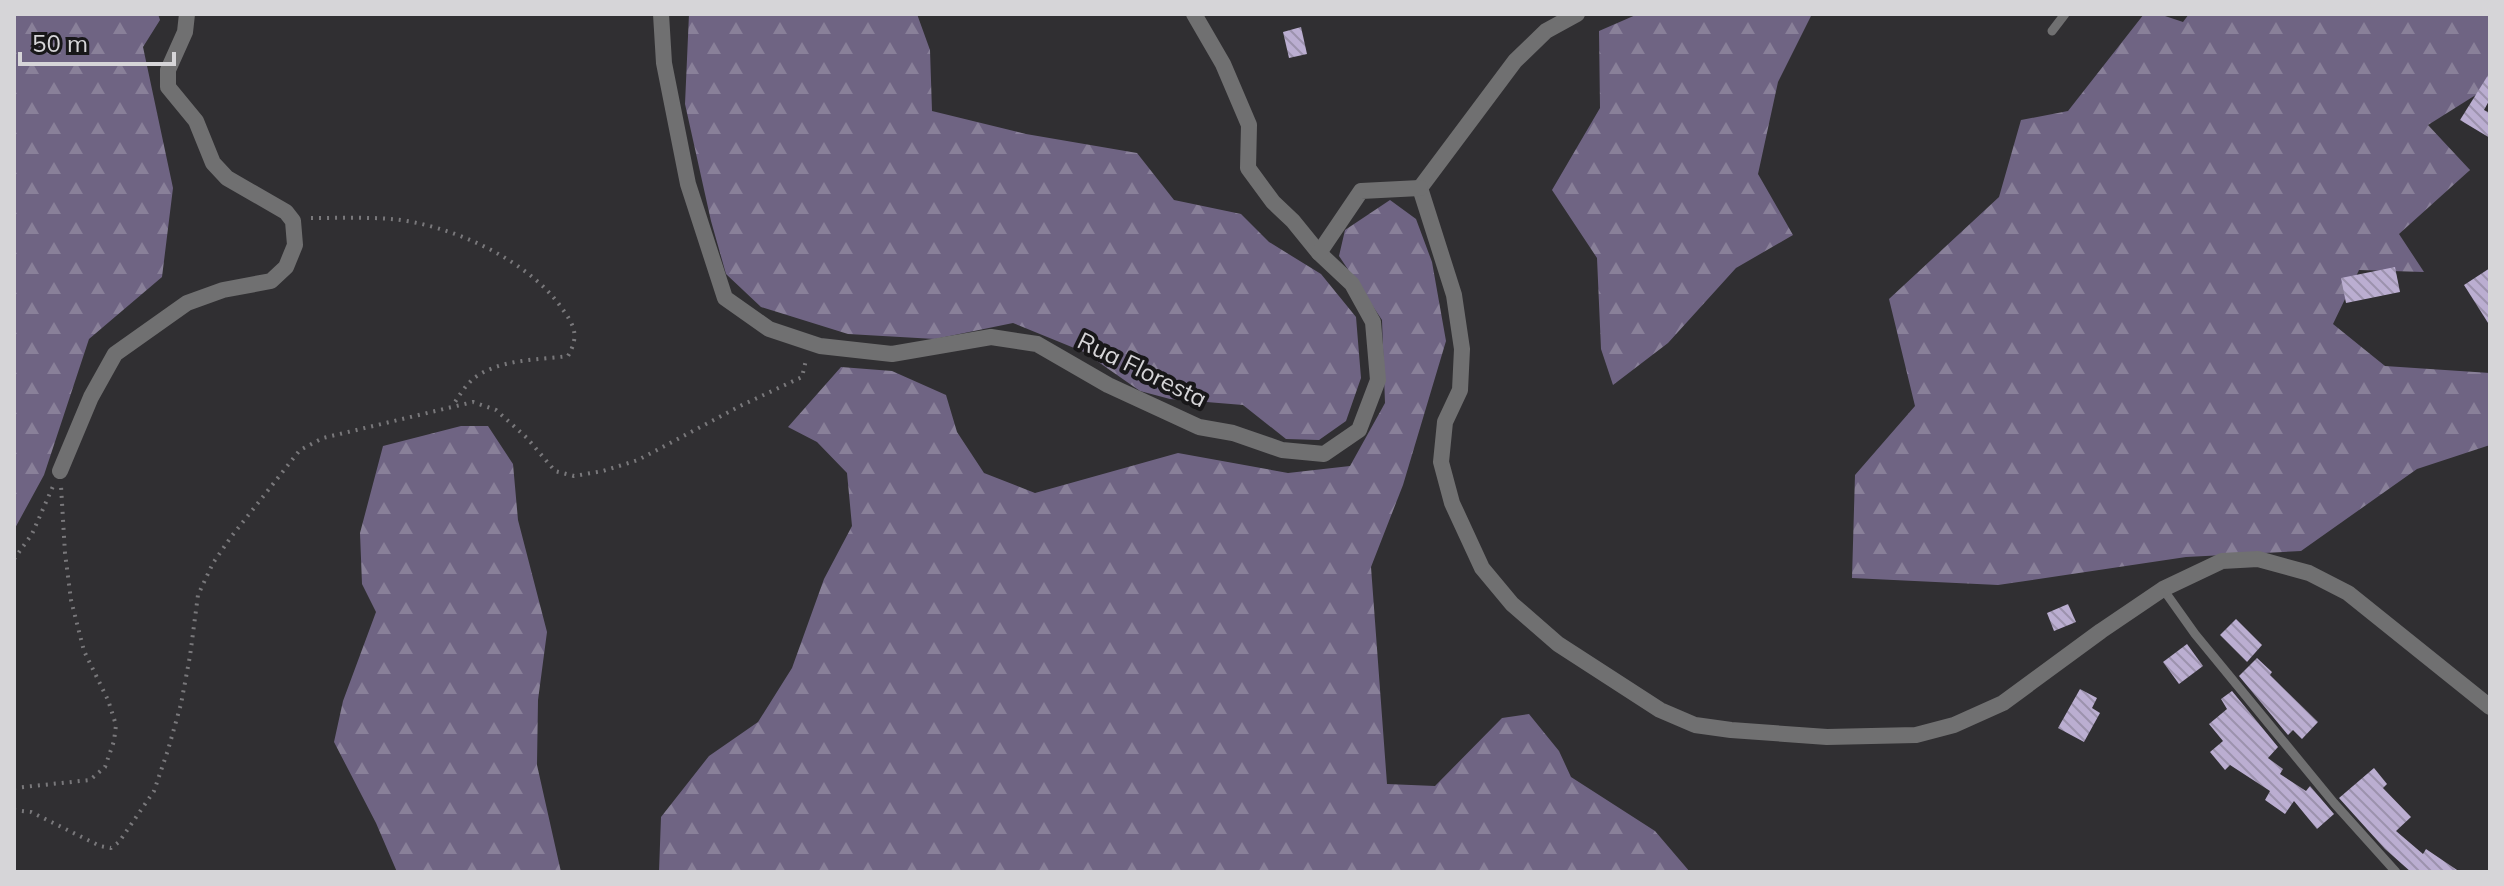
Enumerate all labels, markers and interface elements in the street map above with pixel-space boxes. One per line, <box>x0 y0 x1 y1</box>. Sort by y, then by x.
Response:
scale bar <box>20 16 174 66</box>
text: 50 m <box>32 28 88 58</box>
street label: Rua Floresta <box>1073 325 1212 413</box>

